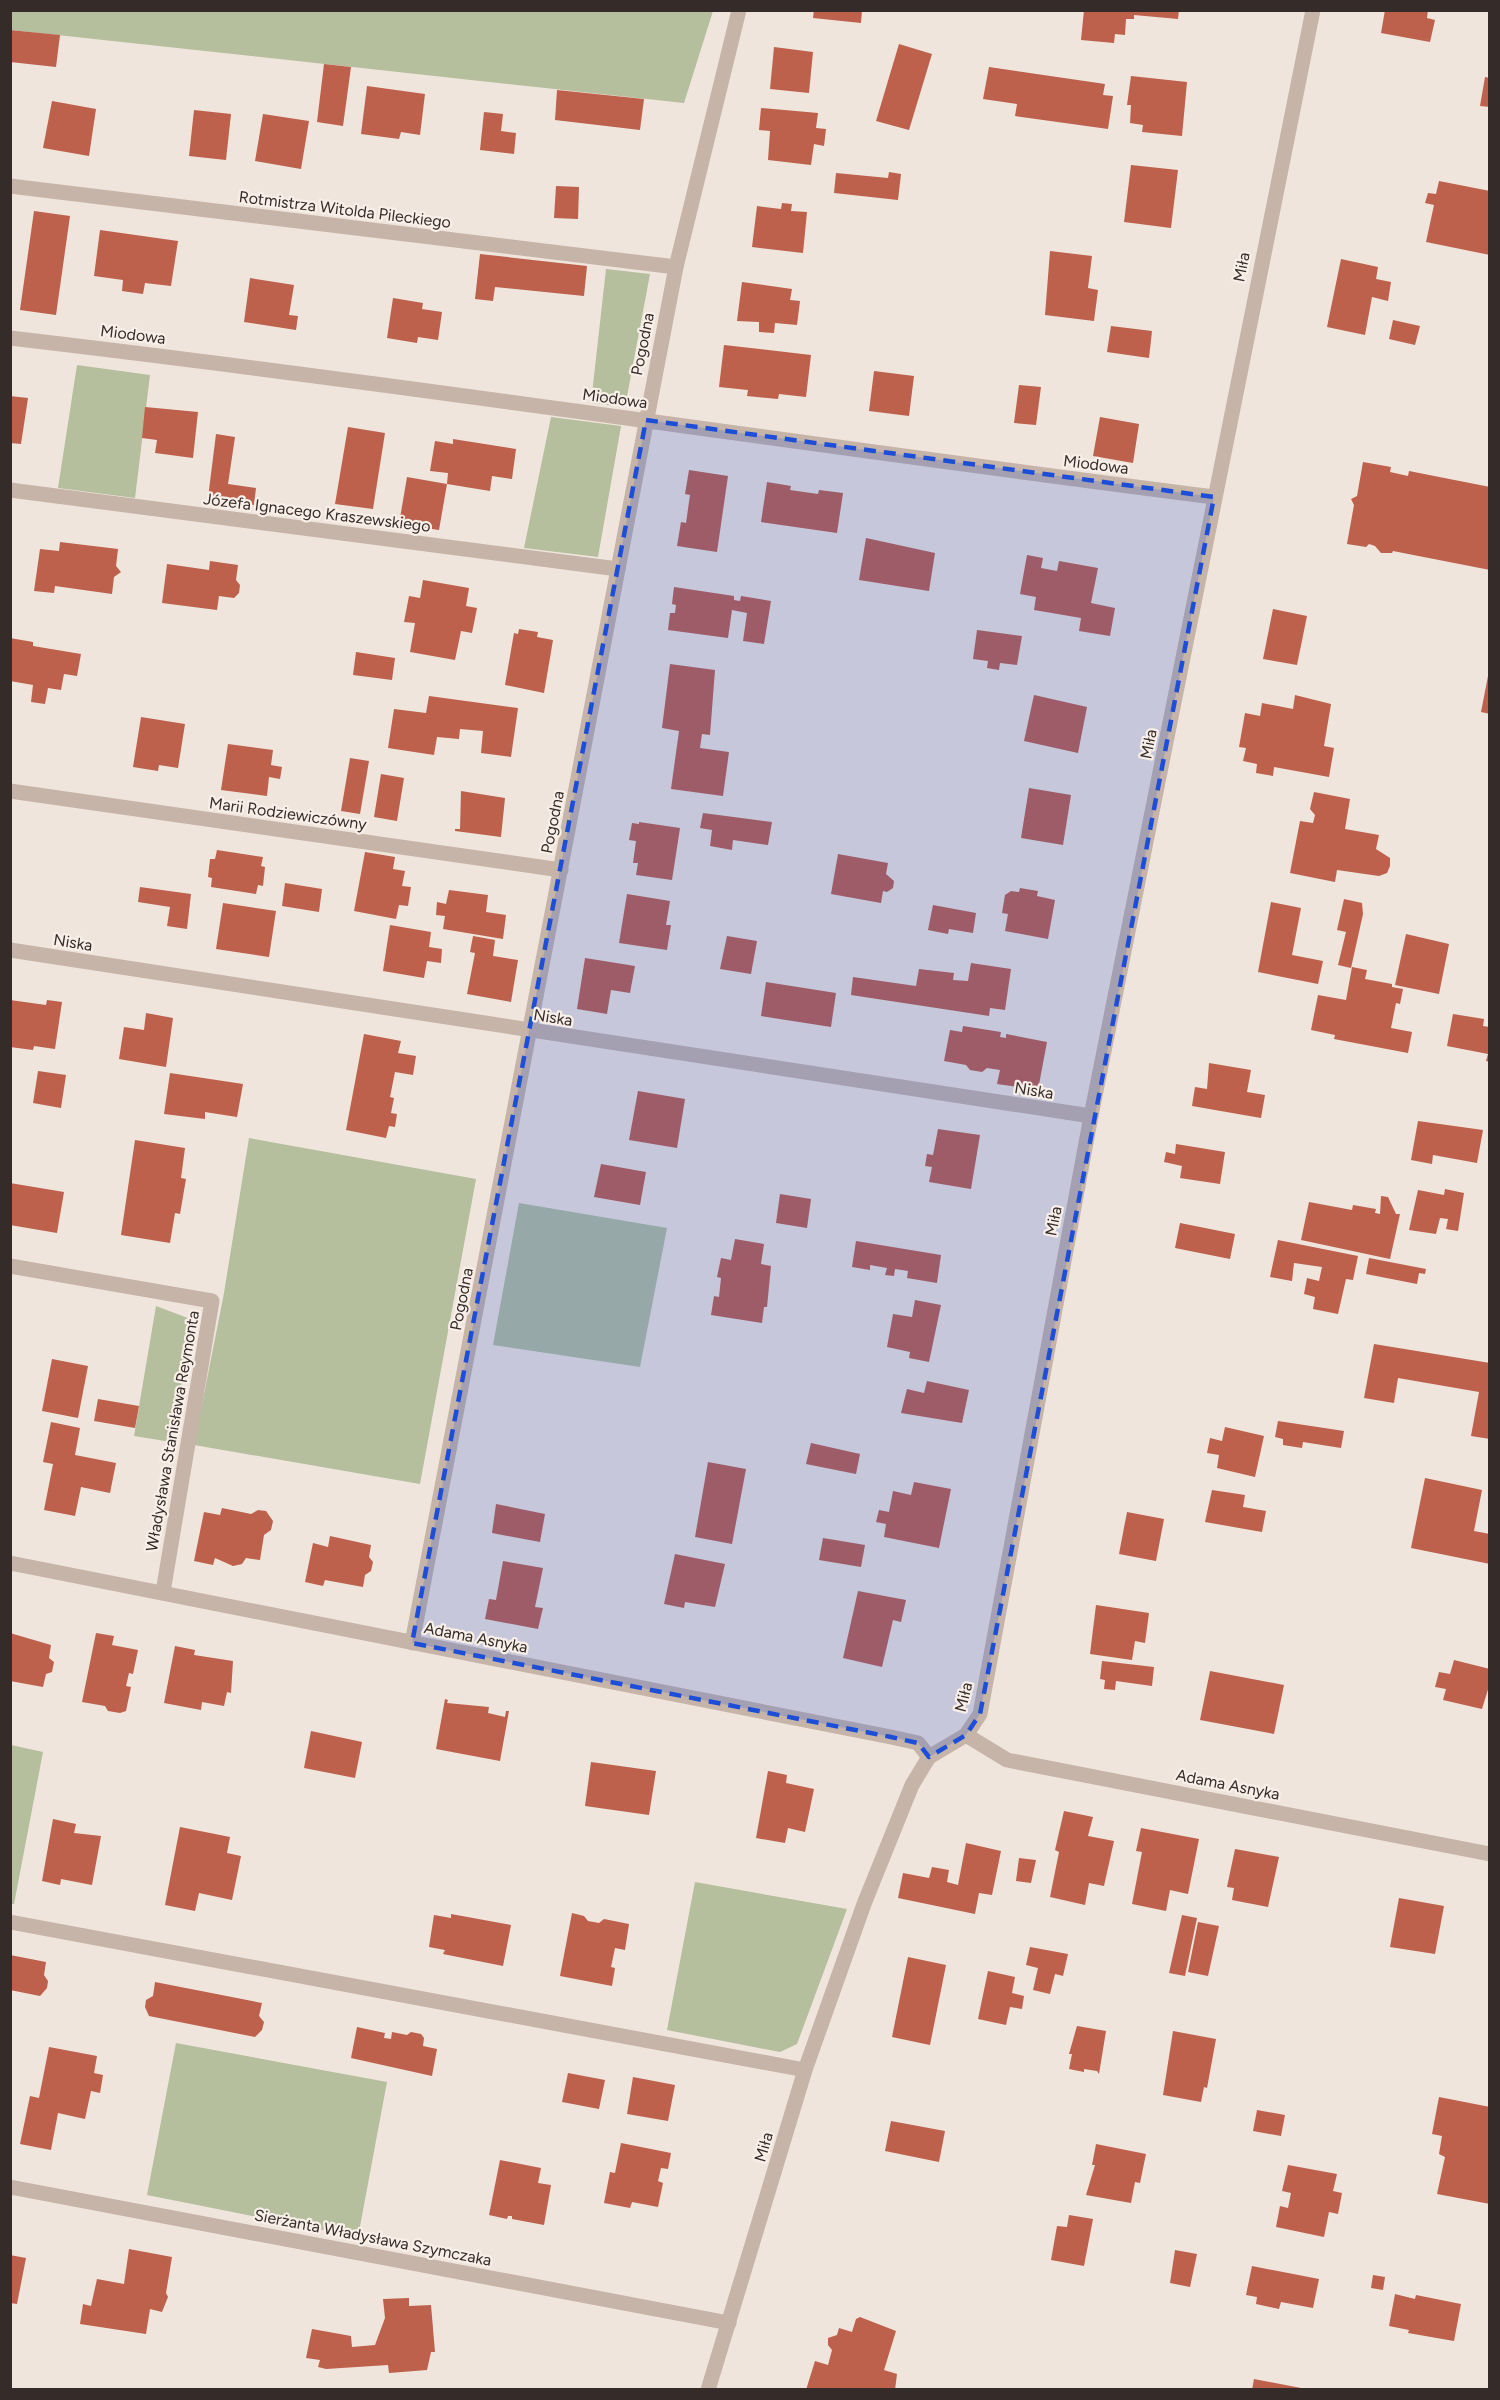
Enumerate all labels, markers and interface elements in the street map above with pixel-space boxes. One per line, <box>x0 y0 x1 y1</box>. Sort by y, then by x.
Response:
street label: Rotmistrza Witolda Pileckiego <box>238 187 452 232</box>
street label: Miła <box>1229 251 1254 284</box>
street label: Pogodna <box>627 311 658 377</box>
street label: Miodowa <box>99 321 167 348</box>
street label: Miodowa <box>581 385 649 412</box>
street label: Miodowa <box>1062 451 1130 478</box>
street label: Józefa Ignacego Kraszewskiego <box>202 489 432 536</box>
street label: Miła <box>1136 728 1161 761</box>
street label: Pogodna <box>537 789 568 855</box>
street label: Marii Rodziewiczówny <box>208 793 368 834</box>
street label: Niska <box>52 930 94 955</box>
street label: Niska <box>532 1005 574 1030</box>
street label: Niska <box>1013 1078 1055 1103</box>
street label: Miła <box>1041 1205 1066 1238</box>
street label: Pogodna <box>446 1266 477 1332</box>
street label: Władysława Stanisława Reymonta <box>142 1309 203 1553</box>
street label: Adama Asnyka <box>422 1618 529 1657</box>
street label: Miła <box>951 1680 976 1714</box>
street label: Adama Asnyka <box>1174 1765 1281 1804</box>
street label: Miła <box>750 2130 777 2164</box>
street label: Sierżanta Władysława Szymczaka <box>253 2205 493 2270</box>

